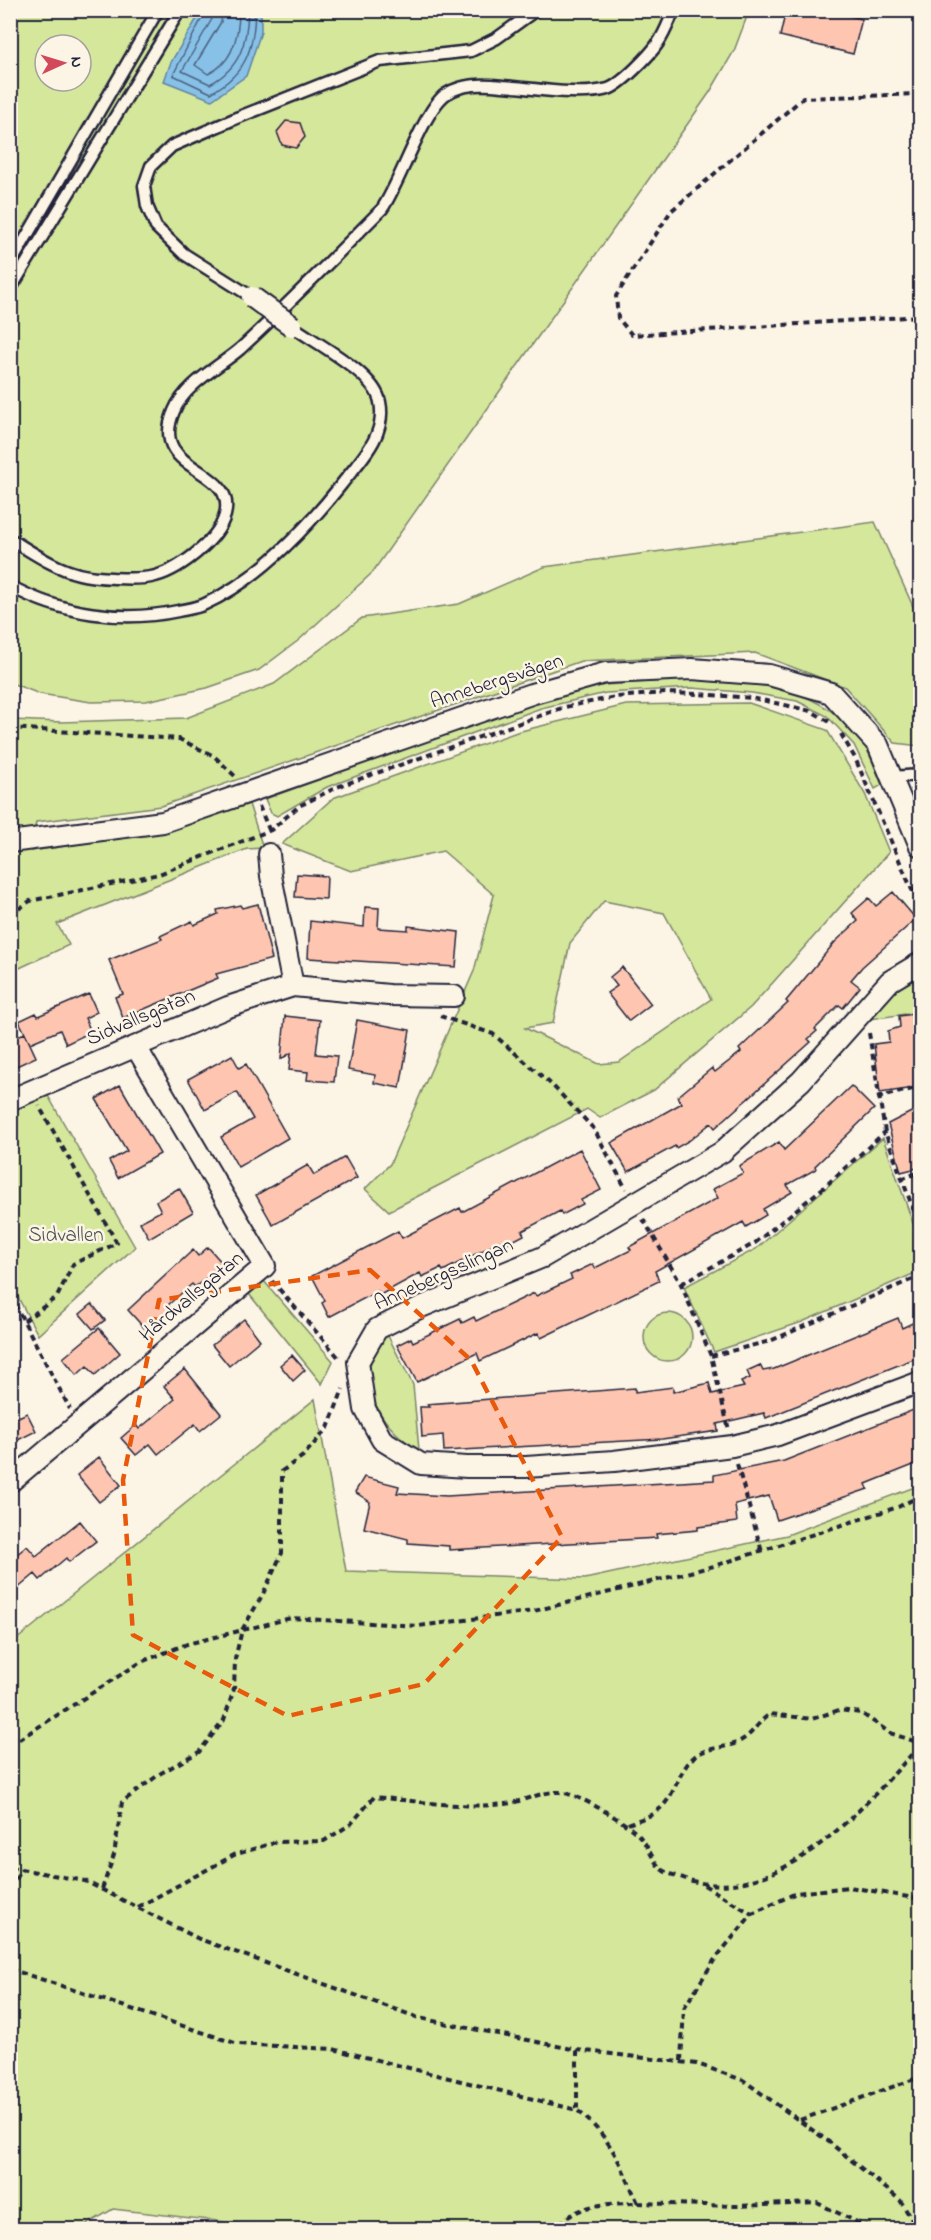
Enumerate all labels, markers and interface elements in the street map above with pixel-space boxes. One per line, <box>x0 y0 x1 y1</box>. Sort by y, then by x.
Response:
north arrow <box>33 33 93 93</box>
text: N <box>64 56 88 69</box>
street label: Annebergsvägen <box>427 646 568 720</box>
street label: Sidvallsgatan <box>82 982 201 1056</box>
park label: Sidvallen <box>28 1221 104 1251</box>
street label: Annebergsslingan <box>370 1231 519 1321</box>
street label: Hårdvallsgatan <box>133 1244 252 1351</box>

